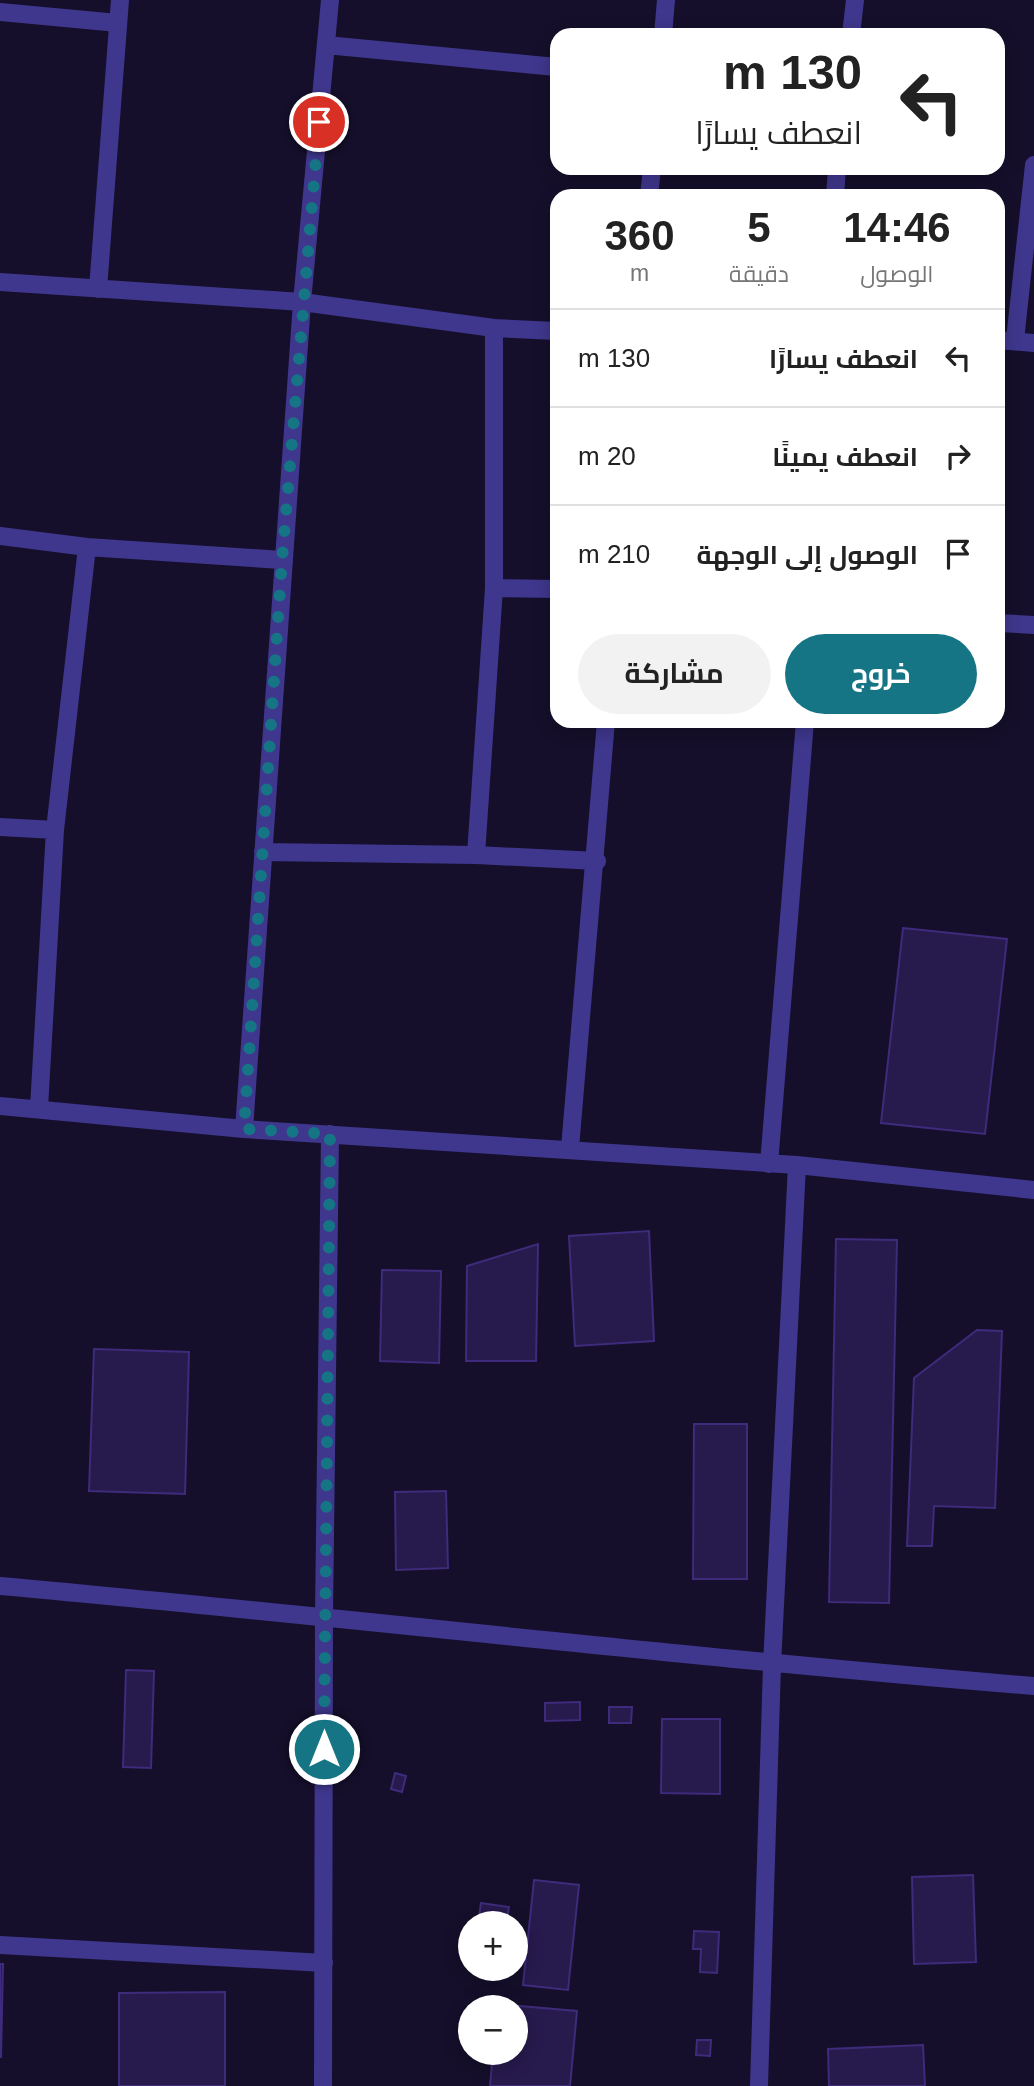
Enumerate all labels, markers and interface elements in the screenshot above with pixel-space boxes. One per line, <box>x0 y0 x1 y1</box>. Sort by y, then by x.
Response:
text: 130 m <box>723 45 862 99</box>
icon: left <box>886 56 977 147</box>
pin <box>289 92 349 152</box>
icon: arrive <box>300 103 338 141</box>
text: انعطف يسارًا <box>695 115 862 151</box>
text: 5 <box>747 204 771 251</box>
text: 14:46 <box>843 204 951 251</box>
text: 360 <box>604 212 675 259</box>
text: m <box>630 260 649 286</box>
text: دقيقة <box>729 261 789 287</box>
text: الوصول <box>860 261 934 287</box>
icon: left <box>939 339 977 377</box>
text: 130 m <box>578 343 650 373</box>
text: انعطف يسارًا <box>769 344 918 374</box>
icon: right <box>939 437 977 475</box>
text: 20 m <box>578 441 636 471</box>
text: انعطف يمينًا <box>772 442 918 472</box>
icon: arrive <box>939 535 977 573</box>
text: 210 m <box>578 539 650 569</box>
text: الوصول إلى الوجهة <box>696 540 918 570</box>
button: مشاركة <box>578 634 771 714</box>
button: خروج <box>785 634 977 714</box>
position arrow <box>287 1712 361 1786</box>
map controls <box>458 1911 528 2065</box>
button: + <box>458 1911 528 1981</box>
button: − <box>458 1995 528 2065</box>

